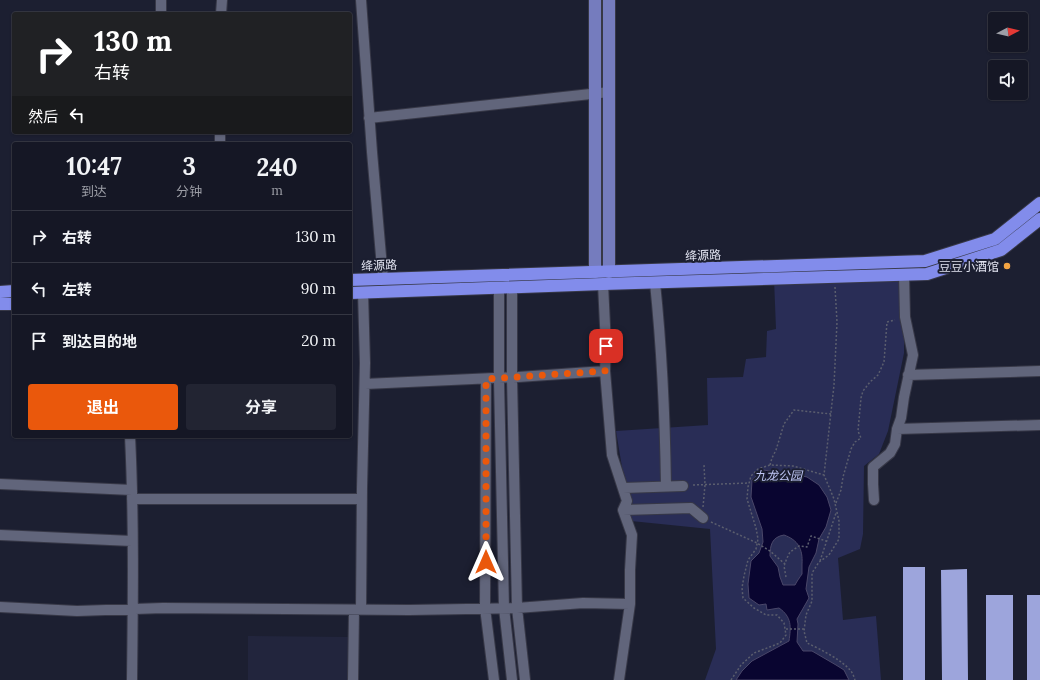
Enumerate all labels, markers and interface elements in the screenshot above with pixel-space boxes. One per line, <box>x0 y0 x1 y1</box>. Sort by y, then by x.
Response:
north arrow <box>988 12 1028 52</box>
map controls <box>988 12 1028 100</box>
text: 130 m <box>94 23 172 59</box>
icon: right <box>28 28 80 80</box>
button: sound <box>988 60 1028 100</box>
text: 右转 <box>94 61 130 84</box>
icon: left <box>66 104 88 126</box>
text: 然后 <box>28 107 58 126</box>
text: 10:47 <box>66 151 122 182</box>
text: 3 <box>182 151 196 182</box>
text: 240 <box>256 152 298 183</box>
text: m <box>271 182 283 199</box>
text: 到达 <box>81 183 107 200</box>
text: 分钟 <box>176 183 202 200</box>
icon: right <box>28 226 50 248</box>
text: 130 m <box>296 227 336 246</box>
text: 右转 <box>62 228 92 247</box>
street label: 绛源路 <box>685 247 721 263</box>
street label: 绛源路 <box>361 257 397 273</box>
place label: 豆豆小酒馆 <box>939 259 999 274</box>
marker: 豆豆小酒馆 <box>1002 261 1012 271</box>
icon: left <box>28 278 50 300</box>
text: 90 m <box>301 279 336 298</box>
text: 左转 <box>62 280 92 299</box>
pin <box>589 329 623 363</box>
icon: arrive <box>28 330 50 352</box>
text: 20 m <box>301 331 336 350</box>
text: 到达目的地 <box>62 332 137 351</box>
icon: arrive <box>595 335 617 357</box>
button: 退出 <box>28 384 178 430</box>
button: 分享 <box>186 384 336 430</box>
park label: 九龙公园 <box>754 468 804 483</box>
position arrow <box>465 541 507 583</box>

